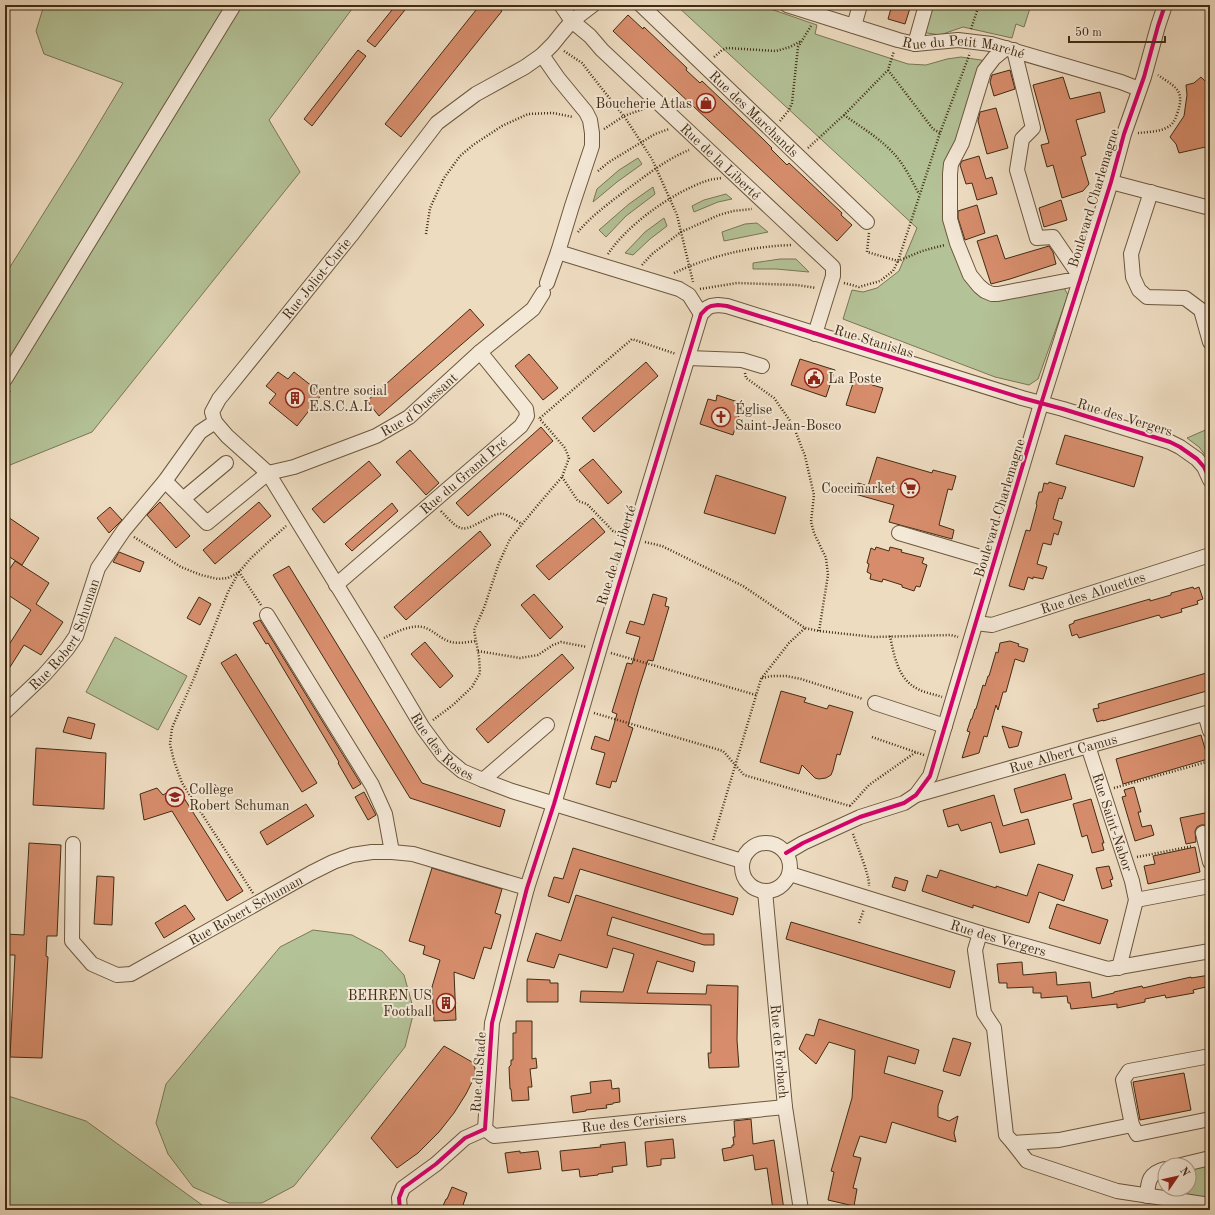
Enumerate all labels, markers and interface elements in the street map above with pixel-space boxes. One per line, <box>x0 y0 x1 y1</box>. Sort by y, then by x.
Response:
scale bar <box>1069 18 1165 44</box>
text: 50 m <box>1075 26 1102 39</box>
street label: Rue du Petit Marché <box>901 34 1026 61</box>
street label: Rue des Marchands <box>706 69 801 160</box>
shop icon: Boucherie Atlas <box>695 92 717 114</box>
place label: Boucherie Atlas <box>596 97 692 111</box>
street label: Rue de la Liberté <box>677 121 763 203</box>
street label: Boulevard Charlemagne <box>1066 127 1122 269</box>
street label: Rue Joliot-Curie <box>280 236 354 322</box>
street label: Rue Stanislas <box>832 323 915 361</box>
public building icon: La Poste <box>803 367 825 389</box>
street label: Rue d'Ouessant <box>379 370 460 440</box>
place label: La Poste <box>828 372 881 386</box>
place label: Centre social E.S.C.A.L <box>309 384 387 414</box>
building icon: Centre social E.S.C.A.L <box>284 387 306 409</box>
street label: Rue des Vergers <box>1075 397 1174 439</box>
place label: Église Saint-Jean-Bosco <box>735 400 841 433</box>
church icon: Église Saint-Jean-Bosco <box>710 406 732 428</box>
street label: Rue du Grand Pré <box>418 435 510 517</box>
street label: Boulevard Charlemagne <box>972 437 1028 579</box>
supermarket icon: Coccimarket <box>899 477 921 499</box>
place label: Coccimarket <box>821 482 896 496</box>
street label: Rue de la Liberté <box>595 504 639 607</box>
street label: Rue des Alouettes <box>1039 570 1147 617</box>
street label: Rue Robert Schuman <box>27 577 102 693</box>
street label: Rue des Roses <box>408 711 475 783</box>
street label: Rue Albert Camus <box>1008 732 1119 776</box>
street label: Rue Saint-Nabor <box>1089 771 1134 874</box>
place label: Collège Robert Schuman <box>189 783 290 813</box>
school or university icon: Collège Robert Schuman <box>164 786 186 808</box>
street label: Rue Robert Schuman <box>186 873 306 948</box>
street label: Rue des Vergers <box>948 918 1048 959</box>
place label: BEHREN US Football <box>348 989 432 1019</box>
building icon: BEHREN US Football <box>435 992 457 1014</box>
street label: Rue de Forbach <box>768 1004 790 1100</box>
street label: Rue du Stade <box>469 1031 489 1113</box>
street label: Rue des Cerisiers <box>581 1111 687 1135</box>
north arrow <box>1157 1157 1197 1197</box>
text: N <box>1177 1166 1191 1179</box>

